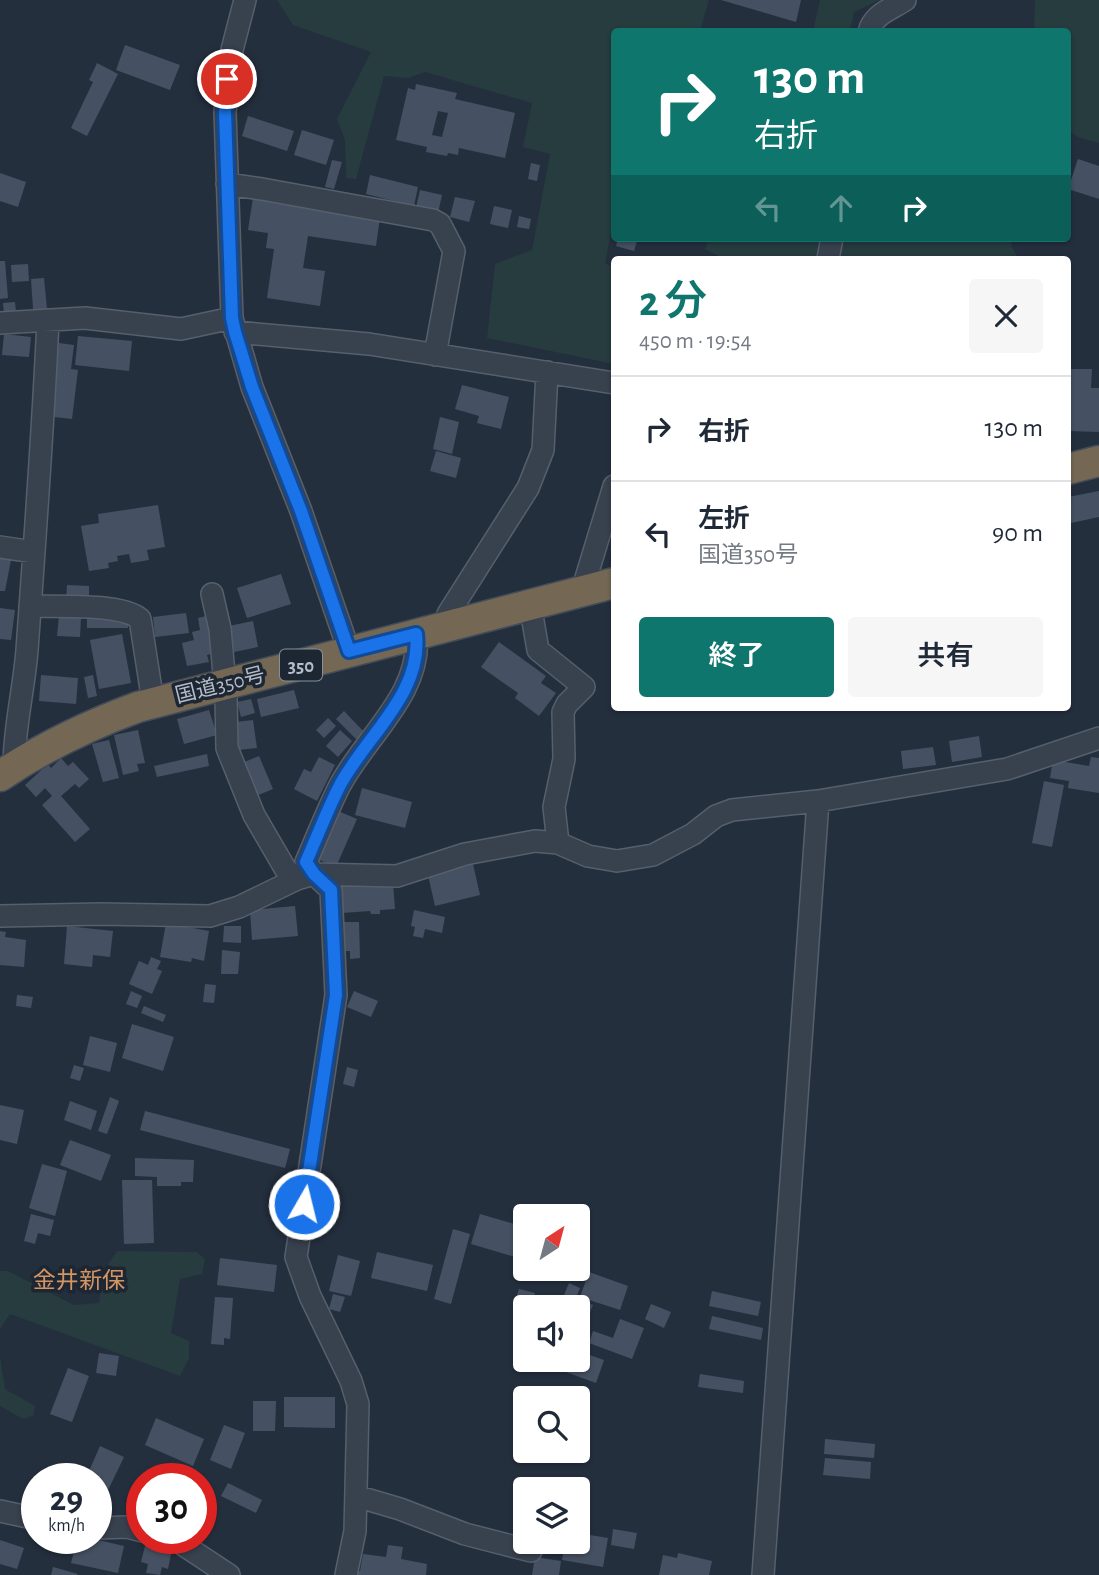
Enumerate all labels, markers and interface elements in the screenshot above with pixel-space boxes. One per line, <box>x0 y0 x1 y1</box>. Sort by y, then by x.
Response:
pin <box>197 49 257 109</box>
text: 130 m <box>754 54 865 103</box>
icon: right <box>639 56 730 147</box>
icon: arrive <box>208 60 246 98</box>
text: 右折 <box>754 120 818 152</box>
icon: left <box>749 189 787 227</box>
icon: ahead <box>822 189 860 227</box>
icon: right <box>895 189 933 227</box>
button: close <box>969 279 1043 353</box>
text: 2 分 <box>639 281 707 323</box>
text: 450 m · 19:54 <box>639 330 752 353</box>
icon: right <box>639 410 677 448</box>
text: 130 m <box>985 415 1043 441</box>
text: 右折 <box>698 419 750 445</box>
text: 左折 <box>698 506 750 532</box>
icon: left <box>639 515 677 553</box>
text: 90 m <box>992 520 1043 546</box>
text: 国道350号 <box>698 544 798 567</box>
button: 終了 <box>639 617 834 697</box>
button: 共有 <box>848 617 1043 697</box>
road number: 350 <box>280 650 322 680</box>
street label: 国道350号 <box>173 663 267 707</box>
position arrow <box>267 1167 341 1241</box>
north arrow <box>513 1204 590 1281</box>
map controls <box>513 1204 590 1554</box>
district label: 金井新保 <box>33 1268 125 1293</box>
button: sound <box>513 1295 590 1372</box>
button: search <box>513 1386 590 1463</box>
speed limit sign: 30 <box>126 1463 217 1554</box>
button: layers <box>513 1477 590 1554</box>
text: 29 <box>50 1482 83 1517</box>
text: km/h <box>48 1517 85 1535</box>

